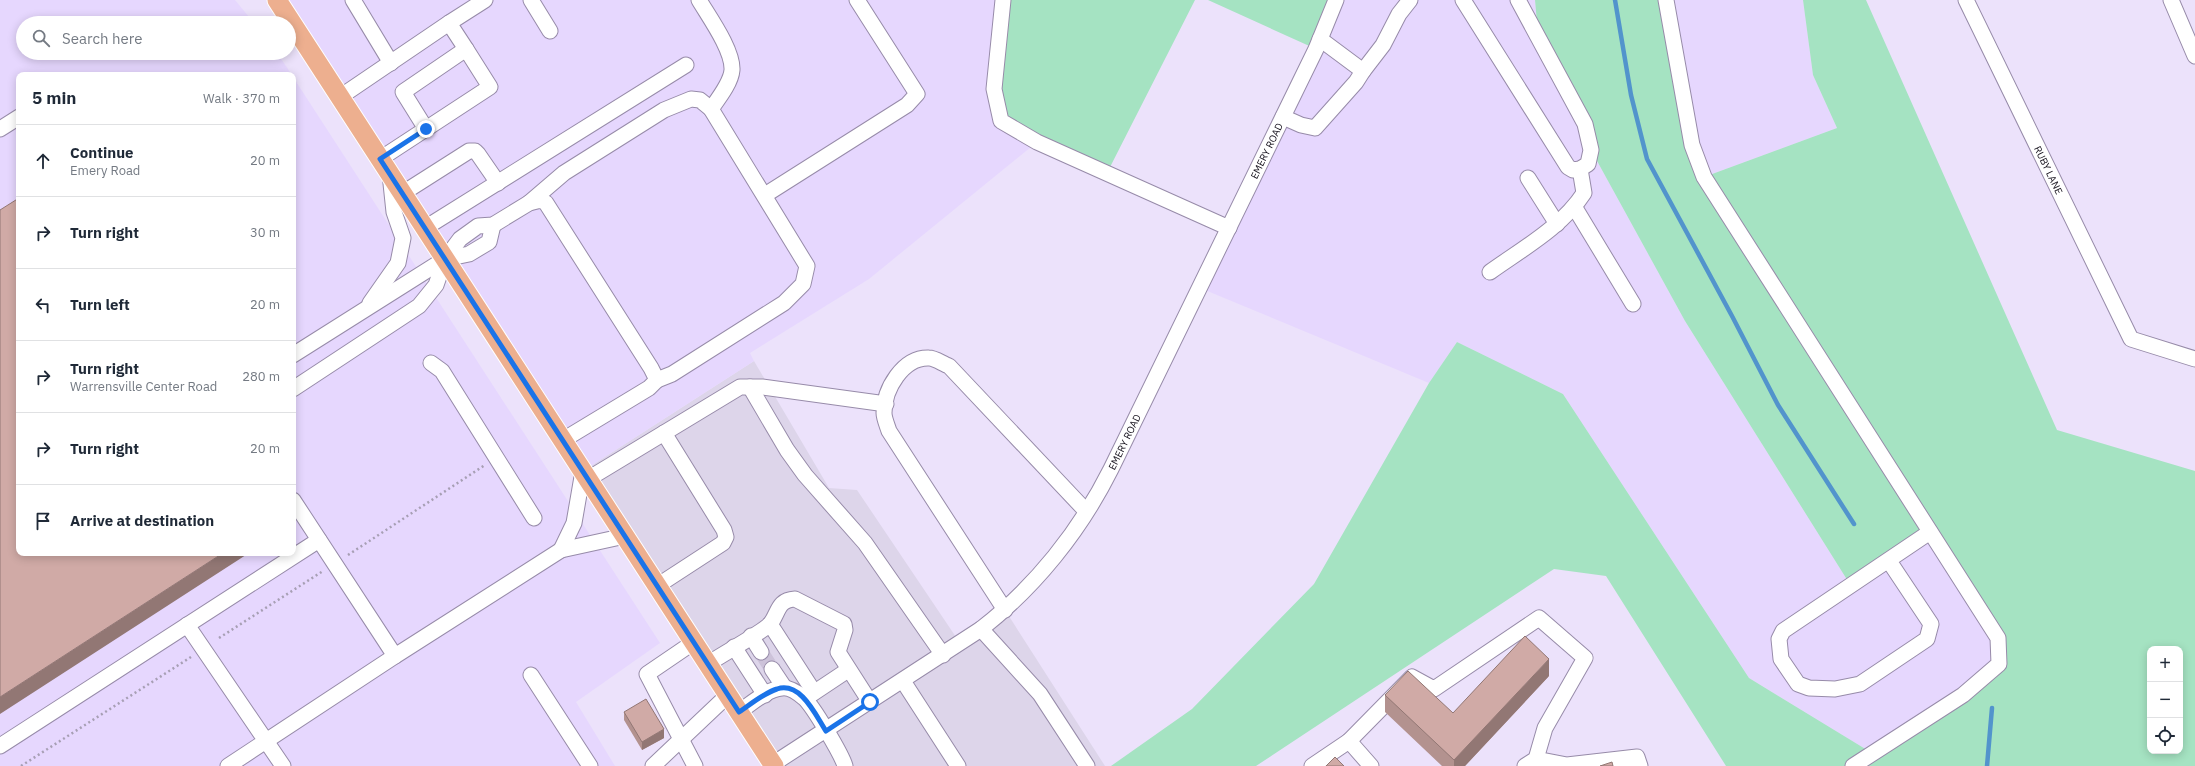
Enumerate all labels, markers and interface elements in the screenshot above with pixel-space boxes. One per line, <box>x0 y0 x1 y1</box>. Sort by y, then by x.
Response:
search box <box>16 16 296 60</box>
icon: search <box>30 27 52 49</box>
text: Search here <box>62 29 142 48</box>
text: 5 min <box>32 87 76 109</box>
text: Walk · 370 m <box>203 90 280 107</box>
route end <box>417 120 435 138</box>
street label: EMERY ROAD <box>1247 120 1286 181</box>
text: Continue <box>70 143 134 162</box>
street label: RUBY LANE <box>2031 144 2066 196</box>
icon: ahead <box>32 150 54 172</box>
text: 20 m <box>250 152 280 169</box>
text: Emery Road <box>70 162 140 179</box>
icon: right <box>32 222 54 244</box>
text: Turn right <box>70 223 139 242</box>
text: 30 m <box>250 224 280 241</box>
icon: left <box>32 294 54 316</box>
text: Turn left <box>70 295 130 314</box>
text: 20 m <box>250 296 280 313</box>
text: Turn right <box>70 359 139 378</box>
icon: right <box>32 366 54 388</box>
text: 280 m <box>242 368 280 385</box>
text: Warrensville Center Road <box>70 378 217 395</box>
street label: EMERY ROAD <box>1105 412 1143 472</box>
icon: right <box>32 438 54 460</box>
text: Turn right <box>70 439 139 458</box>
text: 20 m <box>250 440 280 457</box>
icon: arrive <box>32 510 54 532</box>
text: Arrive at destination <box>70 511 214 530</box>
map controls <box>2147 646 2183 754</box>
button: + <box>2147 646 2183 682</box>
button: − <box>2147 682 2183 718</box>
route start <box>861 693 879 711</box>
button: locate <box>2147 718 2183 754</box>

